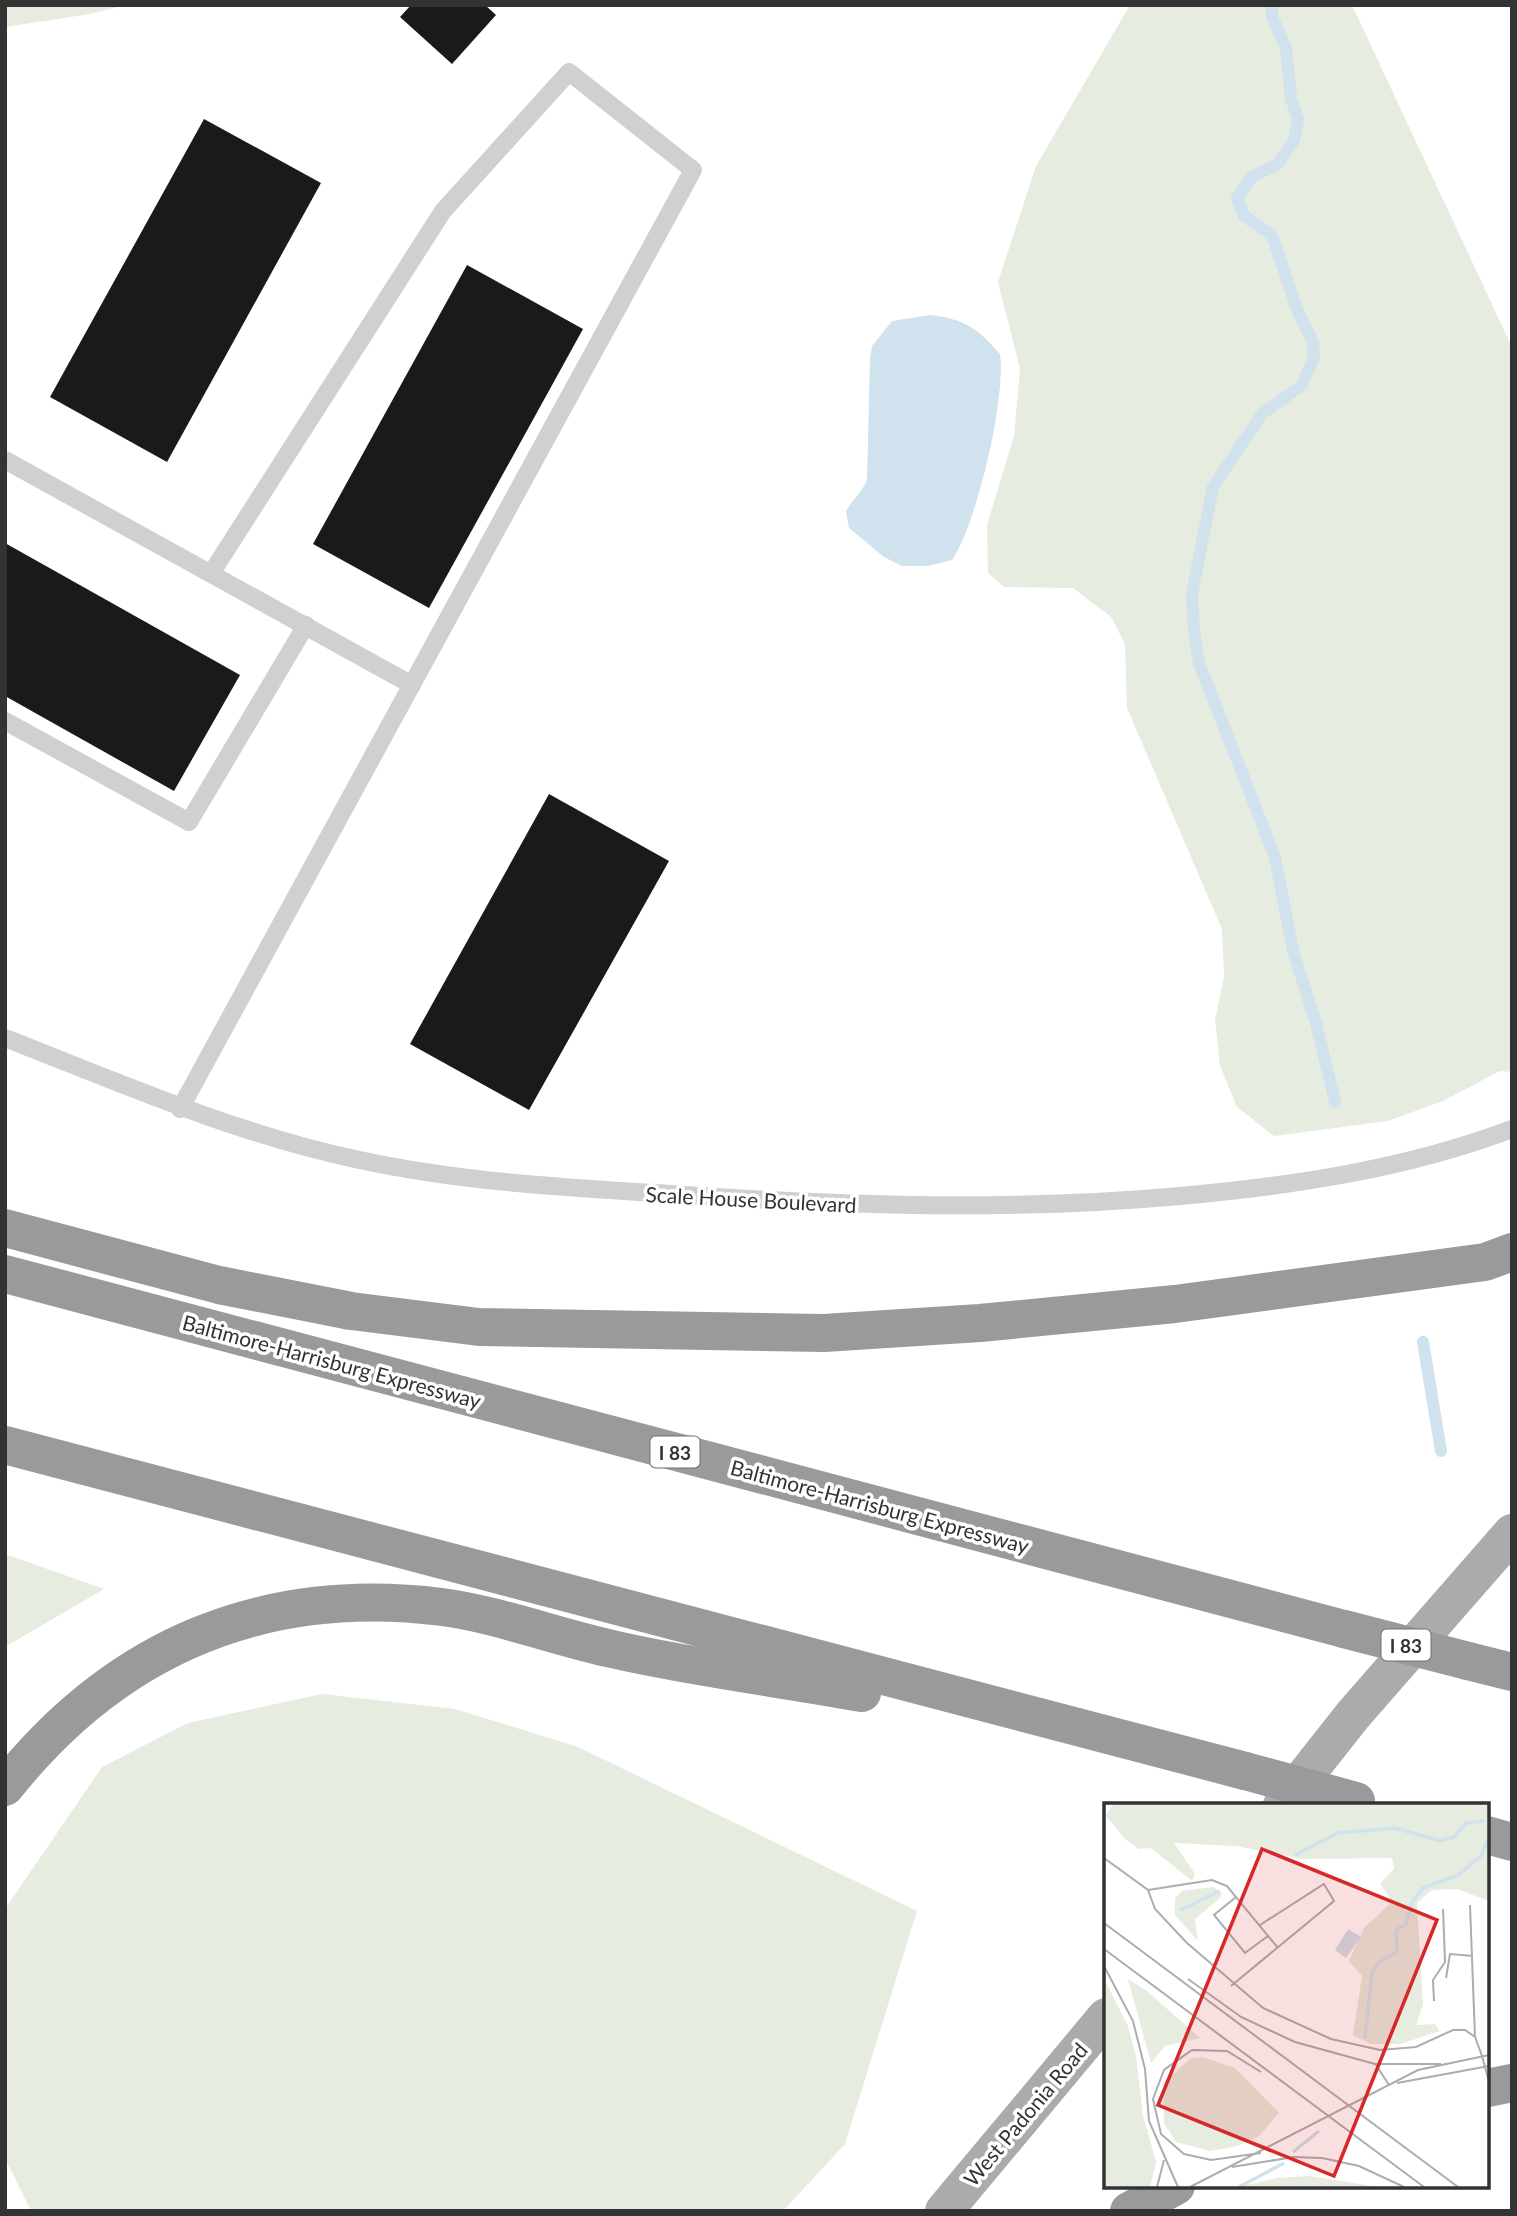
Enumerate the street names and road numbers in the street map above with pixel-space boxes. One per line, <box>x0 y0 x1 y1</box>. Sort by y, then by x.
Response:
street label: Scale House Boulevard <box>645 1181 857 1217</box>
street label: Baltimore-Harrisburg Expressway <box>180 1309 484 1413</box>
road number: I 83 <box>650 1436 700 1468</box>
street label: Baltimore-Harrisburg Expressway <box>728 1454 1032 1558</box>
road number: I 83 <box>1382 1630 1430 1660</box>
street label: West Padonia Road <box>958 2037 1092 2191</box>

